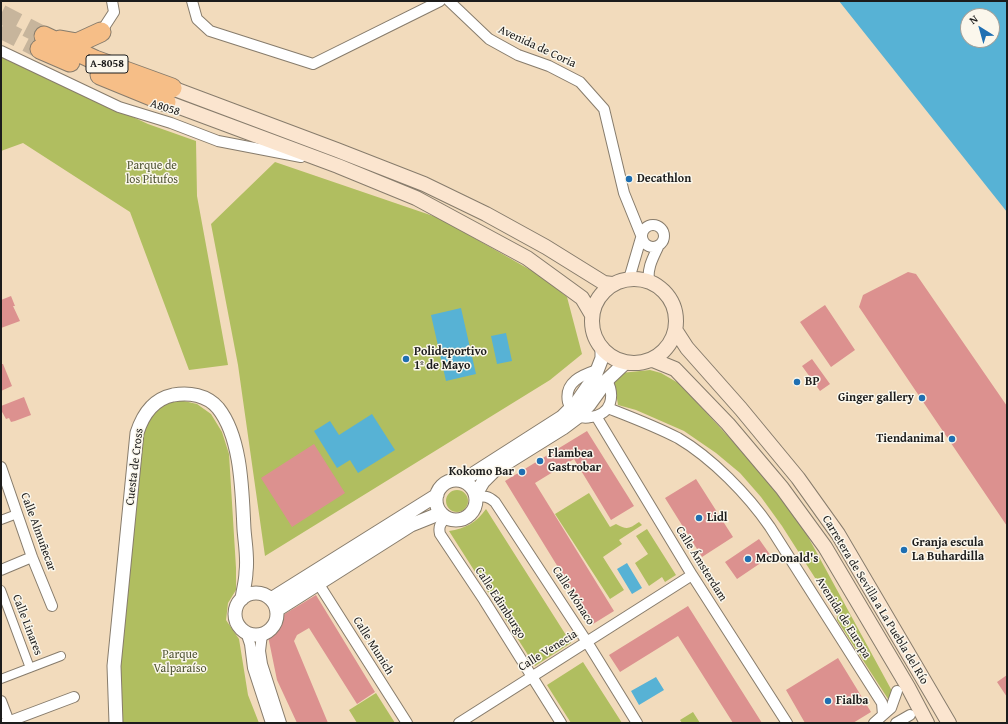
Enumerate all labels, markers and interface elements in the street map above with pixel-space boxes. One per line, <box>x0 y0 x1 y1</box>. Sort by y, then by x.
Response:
north arrow <box>960 8 1000 48</box>
text: N <box>966 11 981 28</box>
street label: Avenida de Coria <box>496 23 578 71</box>
road number: A-8058 <box>86 55 128 73</box>
street label: A8058 <box>148 96 182 120</box>
park label: Parque de los Pitufos <box>126 159 178 187</box>
place label: Decathlon <box>637 172 691 186</box>
marker: Decathlon <box>624 174 634 184</box>
place label: Polideportivo 1º de Mayo <box>414 345 487 373</box>
marker: Polideportivo 1º de Mayo <box>401 354 411 364</box>
place label: BP <box>805 375 819 389</box>
marker: BP <box>792 377 802 387</box>
place label: Ginger gallery <box>838 391 914 405</box>
marker: Ginger gallery <box>917 393 927 403</box>
street label: Cuesta de Cross <box>123 428 147 506</box>
place label: Tiendanimal <box>876 432 944 446</box>
marker: Tiendanimal <box>947 434 957 444</box>
place label: Flambea Gastrobar <box>548 447 601 475</box>
marker: Flambea Gastrobar <box>535 456 545 466</box>
place label: Kokomo Bar <box>449 465 514 479</box>
marker: Kokomo Bar <box>517 467 527 477</box>
street label: Calle Almuñecar <box>17 491 59 573</box>
place label: Lidl <box>707 511 728 525</box>
marker: Lidl <box>694 513 704 523</box>
street label: Carretera de Sevilla a La Puebla del Río <box>819 513 931 687</box>
street label: Calle Ámsterdam <box>672 524 730 604</box>
place label: Granja escula La Buhardilla <box>912 536 984 564</box>
marker: Granja escula La Buhardilla <box>899 545 909 555</box>
place label: McDonald's <box>756 552 818 566</box>
marker: McDonald's <box>743 554 753 564</box>
street label: Calle Edimburgo <box>471 564 529 642</box>
street label: Calle Mónaco <box>549 564 597 628</box>
street label: Avenida de Europa <box>812 575 874 661</box>
street label: Calle Linares <box>9 593 45 657</box>
street label: Calle Munich <box>350 614 396 678</box>
street label: Calle Venecia <box>516 627 580 675</box>
park label: Parque Valparaíso <box>153 648 207 676</box>
place label: Fialba <box>836 694 869 708</box>
marker: Fialba <box>823 696 833 706</box>

